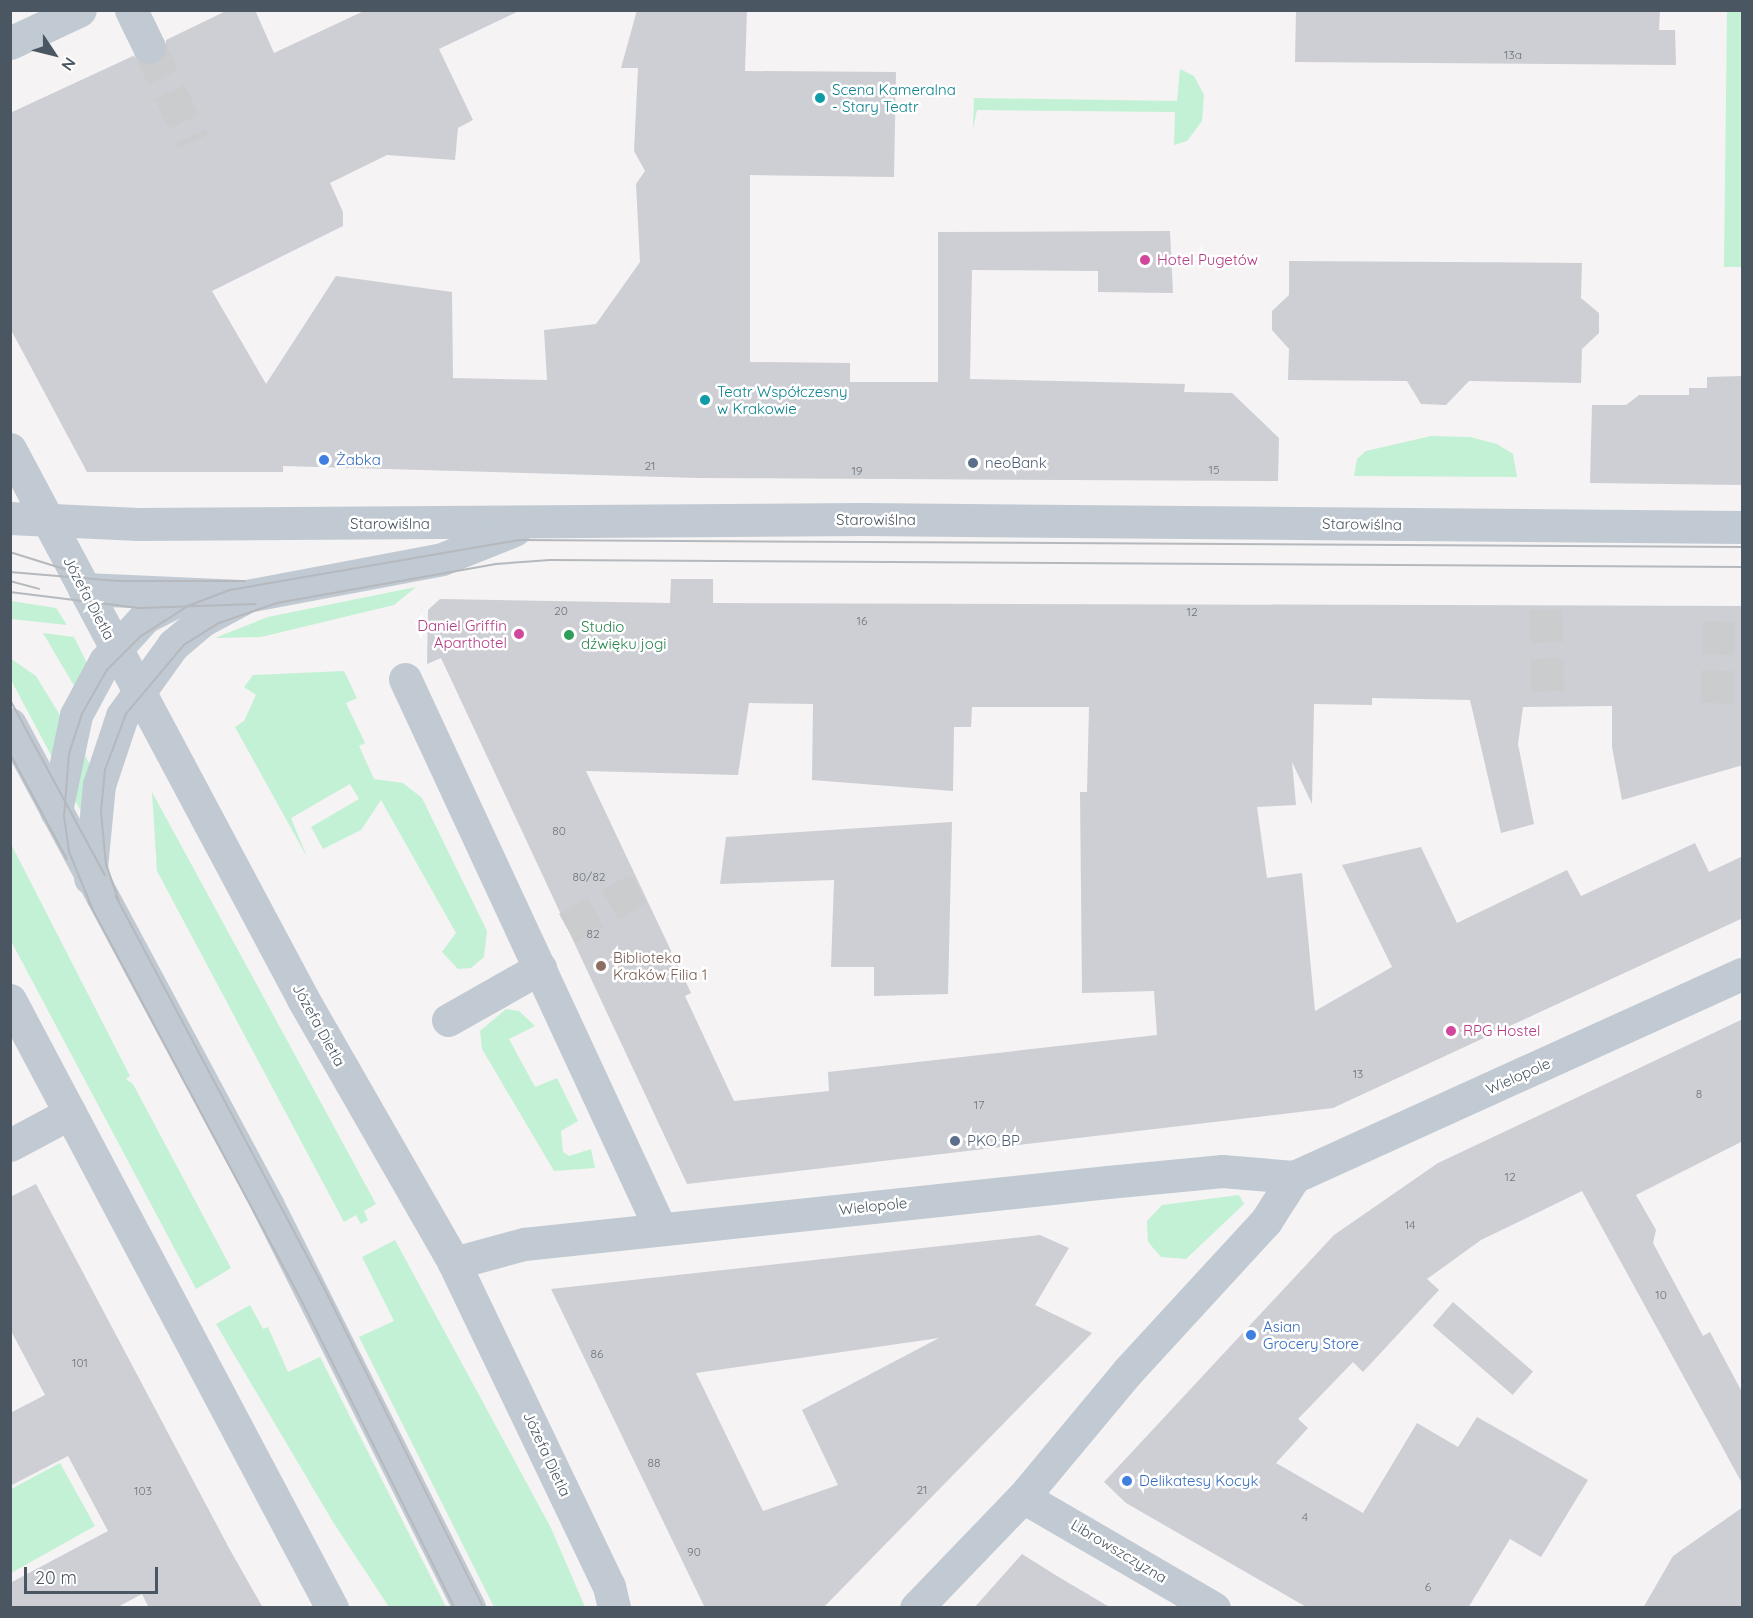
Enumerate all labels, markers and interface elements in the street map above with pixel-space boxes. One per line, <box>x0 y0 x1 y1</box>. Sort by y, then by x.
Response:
north arrow <box>24 24 84 84</box>
house number: 13a <box>1504 48 1522 62</box>
text: N <box>57 54 80 75</box>
place label: Scena Kameralna - Stary Teatr <box>832 80 956 115</box>
marker: Scena Kameralna - Stary Teatr <box>813 91 827 105</box>
place label: Hotel Pugetów <box>1157 251 1258 269</box>
marker: Hotel Pugetów <box>1138 253 1152 267</box>
place label: Teatr Współczesny w Krakowie <box>717 382 847 417</box>
marker: Teatr Współczesny w Krakowie <box>698 393 712 407</box>
place label: Żabka <box>336 451 381 469</box>
marker: Żabka <box>317 453 331 467</box>
place label: neoBank <box>985 454 1047 472</box>
marker: neoBank <box>966 456 980 470</box>
house number: 21 <box>644 459 656 473</box>
house number: 15 <box>1209 463 1219 477</box>
house number: 19 <box>851 464 863 478</box>
street label: Starowiślna <box>836 511 916 529</box>
street label: Starowiślna <box>1322 514 1402 534</box>
street label: Starowiślna <box>350 515 430 533</box>
street label: Józefa Dietla <box>60 553 118 643</box>
house number: 20 <box>554 604 568 618</box>
house number: 12 <box>1186 605 1198 619</box>
house number: 16 <box>857 614 867 628</box>
place label: Daniel Griffin Aparthotel <box>417 616 507 651</box>
place label: Studio dźwięku jogi <box>581 617 666 652</box>
marker: Daniel Griffin Aparthotel <box>512 627 526 641</box>
marker: Studio dźwięku jogi <box>562 628 576 642</box>
house number: 80 <box>552 824 566 838</box>
house number: 80/82 <box>572 870 606 884</box>
house number: 82 <box>586 927 600 941</box>
place label: Biblioteka Kraków Filia 1 <box>613 948 707 983</box>
marker: Biblioteka Kraków Filia 1 <box>594 959 608 973</box>
street label: Józefa Dietla <box>289 981 349 1069</box>
place label: RPG Hostel <box>1463 1022 1540 1040</box>
marker: RPG Hostel <box>1444 1024 1458 1038</box>
street label: Wielopole <box>1483 1054 1553 1098</box>
house number: 13 <box>1353 1067 1363 1081</box>
house number: 8 <box>1696 1087 1702 1101</box>
house number: 17 <box>974 1098 984 1112</box>
place label: PKO BP <box>967 1132 1020 1150</box>
marker: PKO BP <box>948 1134 962 1148</box>
house number: 12 <box>1504 1170 1516 1184</box>
street label: Wielopole <box>838 1193 908 1219</box>
house number: 14 <box>1405 1218 1415 1232</box>
house number: 10 <box>1655 1288 1667 1302</box>
place label: Asian Grocery Store <box>1263 1317 1359 1352</box>
marker: Asian Grocery Store <box>1244 1328 1258 1342</box>
house number: 86 <box>591 1347 603 1361</box>
house number: 101 <box>72 1356 88 1370</box>
street label: Józefa Dietla <box>519 1409 575 1499</box>
house number: 88 <box>648 1456 660 1470</box>
place label: Delikatesy Kocyk <box>1139 1472 1258 1490</box>
marker: Delikatesy Kocyk <box>1120 1474 1134 1488</box>
house number: 21 <box>916 1483 928 1497</box>
house number: 103 <box>134 1484 152 1498</box>
house number: 4 <box>1302 1510 1308 1524</box>
street label: Librowszczyzna <box>1068 1515 1170 1587</box>
house number: 90 <box>687 1545 701 1559</box>
scale bar <box>27 1555 160 1593</box>
text: 20 m <box>35 1566 77 1589</box>
house number: 6 <box>1425 1580 1431 1594</box>

